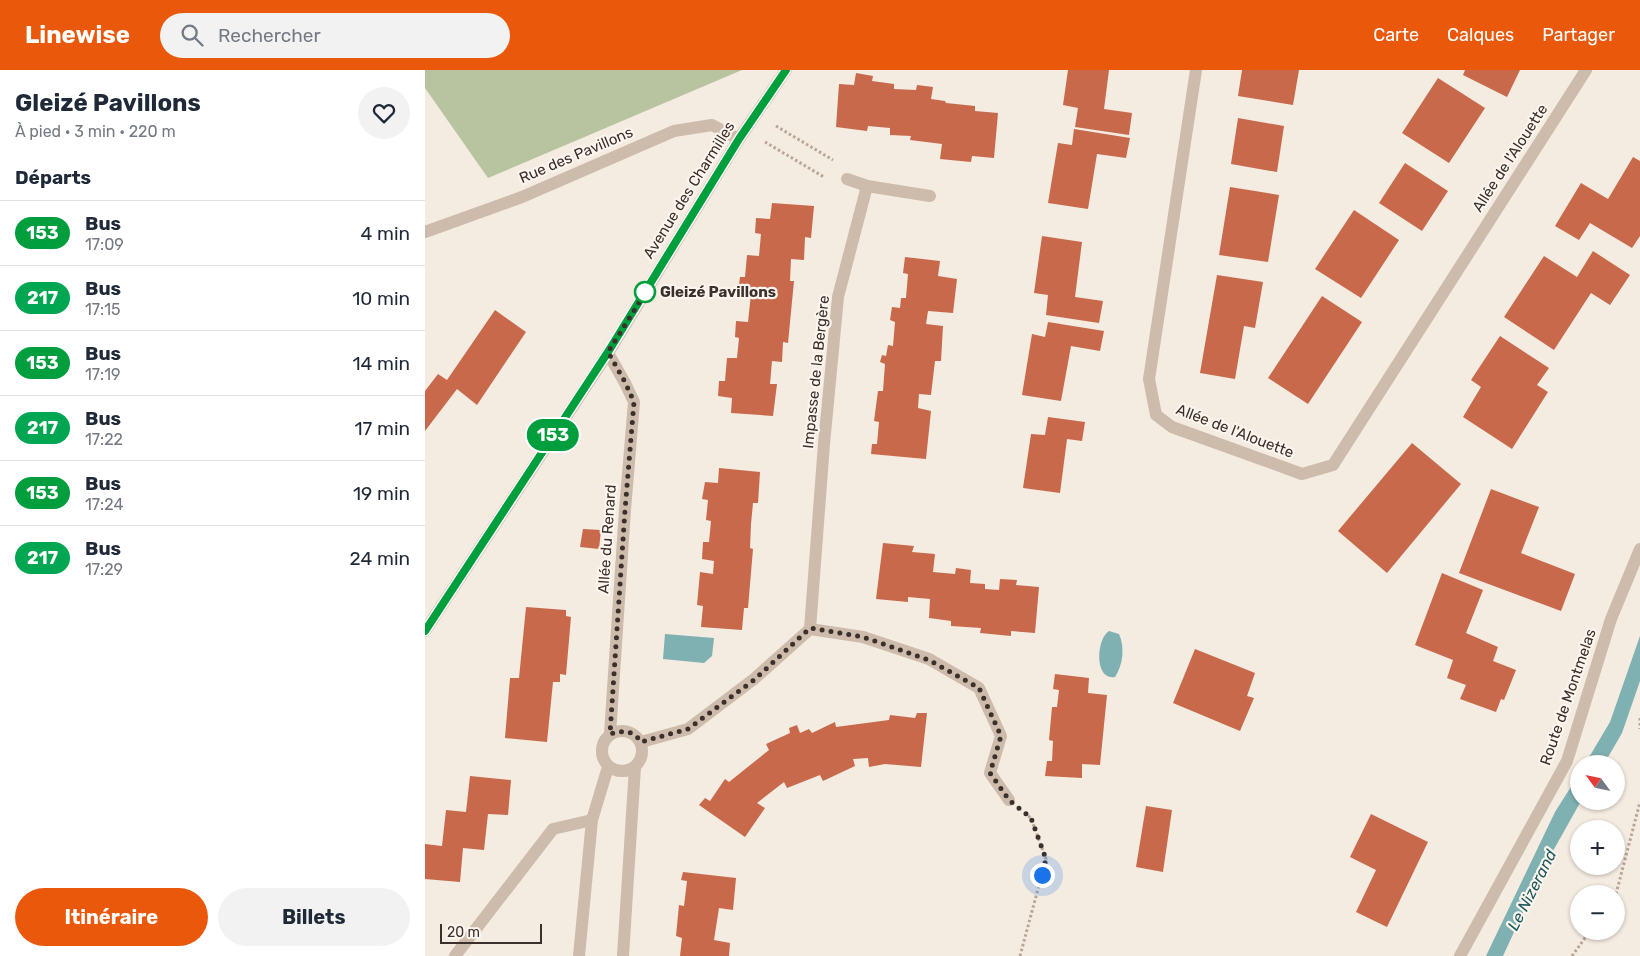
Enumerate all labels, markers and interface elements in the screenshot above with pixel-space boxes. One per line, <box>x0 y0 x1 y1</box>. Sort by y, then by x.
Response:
search box <box>160 13 510 58</box>
text: Linewise <box>25 21 130 49</box>
icon: search <box>178 21 206 49</box>
text: Rechercher <box>218 24 321 47</box>
text: Carte <box>1373 24 1419 46</box>
text: Calques <box>1447 24 1514 46</box>
text: Partager <box>1542 24 1615 46</box>
button: heart <box>358 87 410 139</box>
text: Gleizé Pavillons <box>15 89 201 117</box>
street label: Allée de l'Alouette <box>1469 101 1551 215</box>
street label: Avenue des Charmilles <box>639 118 739 262</box>
text: À pied · 3 min · 220 m <box>15 122 176 141</box>
street label: Rue des Pavillons <box>516 123 636 187</box>
text: Départs <box>15 166 91 189</box>
text: Bus <box>85 212 121 235</box>
text: 153 <box>26 222 59 244</box>
text: 4 min <box>361 222 410 245</box>
text: 17:09 <box>85 235 124 254</box>
text: Bus <box>85 277 121 300</box>
marker: Gleizé Pavillons <box>634 281 656 303</box>
place label: Gleizé Pavillons <box>660 283 776 301</box>
text: 217 <box>27 287 58 309</box>
text: 10 min <box>352 287 410 310</box>
street label: Impasse de la Bergère <box>799 295 833 449</box>
text: 17:15 <box>85 300 121 319</box>
text: Bus <box>85 342 121 365</box>
text: 153 <box>26 352 59 374</box>
text: 14 min <box>352 352 410 375</box>
text: 17:19 <box>85 365 121 384</box>
street label: Allée de l'Alouette <box>1174 400 1296 462</box>
text: Bus <box>85 407 121 430</box>
text: 217 <box>27 417 58 439</box>
text: 17 min <box>354 417 410 440</box>
line badge: 153 <box>524 419 582 451</box>
text: 153 <box>537 424 569 446</box>
text: 17:22 <box>85 430 123 449</box>
text: Bus <box>85 472 121 495</box>
text: 153 <box>26 482 59 504</box>
text: 19 min <box>353 482 410 505</box>
street label: Allée du Renard <box>594 484 620 594</box>
text: 17:24 <box>85 495 123 514</box>
text: Bus <box>85 537 121 560</box>
text: 217 <box>27 547 58 569</box>
text: 24 min <box>350 547 410 570</box>
text: 17:29 <box>85 560 123 579</box>
street label: Route de Montmelas <box>1536 626 1600 768</box>
north arrow <box>1570 755 1625 810</box>
map controls <box>1570 755 1625 940</box>
button: + <box>1570 820 1625 875</box>
water label: Le Nizerand <box>1504 846 1561 934</box>
your location <box>1030 863 1055 888</box>
button: − <box>1570 885 1625 940</box>
button: Itinéraire <box>15 888 208 946</box>
button: Billets <box>218 888 410 946</box>
scale bar <box>440 921 543 944</box>
text: 20 m <box>447 924 480 941</box>

